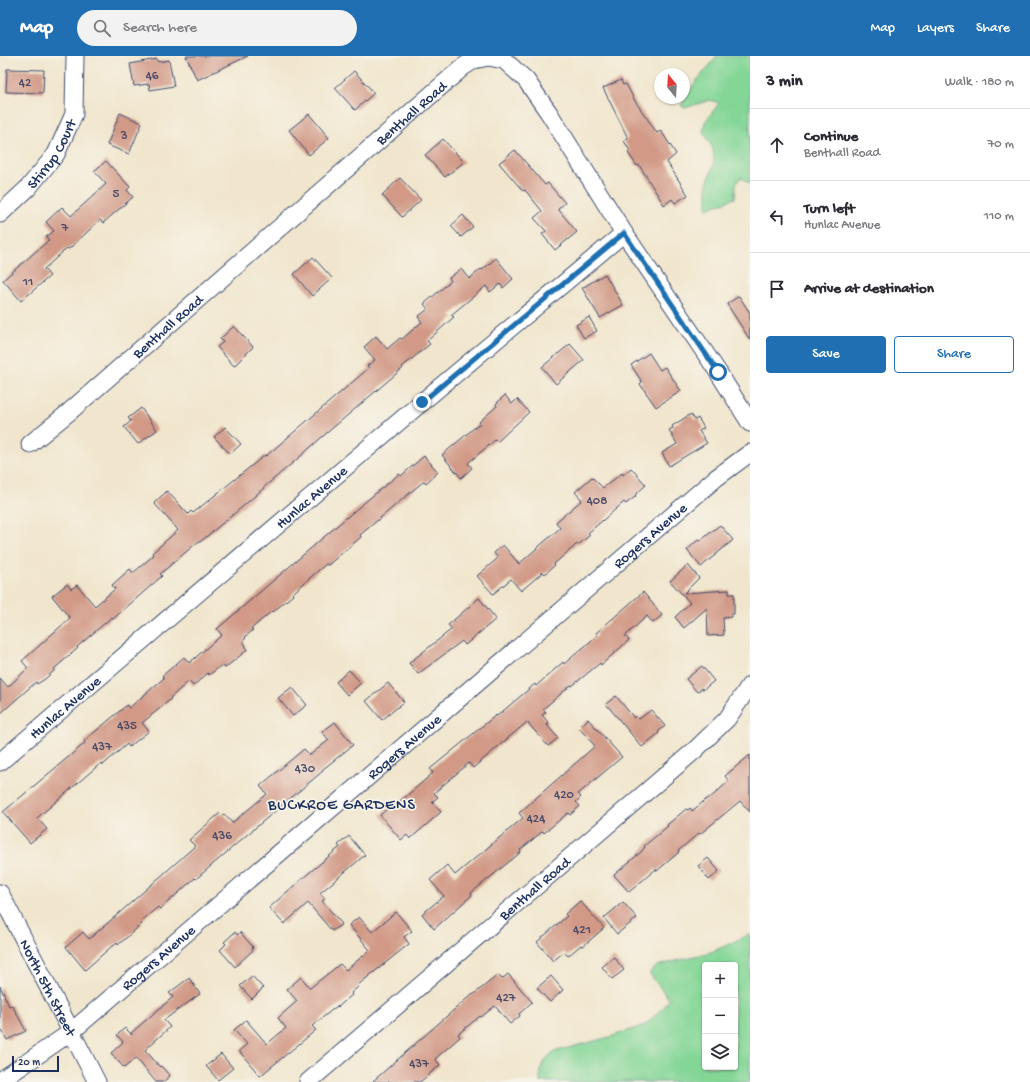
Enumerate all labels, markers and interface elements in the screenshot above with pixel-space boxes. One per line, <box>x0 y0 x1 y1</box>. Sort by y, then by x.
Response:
search box <box>77 10 357 46</box>
text: Map <box>20 17 53 40</box>
icon: search <box>91 17 113 39</box>
text: Search here <box>123 19 197 37</box>
text: Map <box>871 20 895 37</box>
text: Layers <box>917 20 954 37</box>
text: Share <box>976 20 1010 37</box>
north arrow <box>654 68 690 104</box>
house number: 46 <box>146 69 159 84</box>
text: 3 min <box>766 72 803 92</box>
text: Walk · 180 m <box>945 75 1014 90</box>
house number: 42 <box>19 76 32 91</box>
street label: Benthall Road <box>372 77 452 150</box>
street label: Stirrup Court <box>24 115 82 193</box>
text: Continue <box>804 128 858 146</box>
house number: 3 <box>120 129 128 144</box>
icon: ahead <box>766 134 788 156</box>
text: 70 m <box>988 137 1014 152</box>
text: Benthall Road <box>804 146 880 161</box>
house number: 5 <box>113 187 120 202</box>
text: Turn left <box>804 200 855 218</box>
icon: left <box>766 206 788 228</box>
text: 110 m <box>984 209 1014 224</box>
text: Hunlac Avenue <box>804 218 880 233</box>
house number: 7 <box>61 221 70 236</box>
house number: 11 <box>22 275 33 290</box>
icon: arrive <box>766 278 788 300</box>
text: Arrive at destination <box>804 280 934 298</box>
street label: Benthall Road <box>129 291 209 364</box>
button: Save <box>766 336 886 373</box>
button: Share <box>894 336 1014 373</box>
route start <box>709 363 727 381</box>
route end <box>413 393 431 411</box>
street label: Hunlac Avenue <box>273 462 352 534</box>
house number: 408 <box>587 494 607 509</box>
street label: Rogers Avenue <box>610 500 692 573</box>
street label: Hunlac Avenue <box>27 673 106 744</box>
street label: Rogers Avenue <box>365 711 446 784</box>
house number: 435 <box>117 719 137 734</box>
house number: 437 <box>92 740 113 755</box>
house number: 430 <box>295 762 316 777</box>
house number: 420 <box>554 788 575 803</box>
district label: BUCKROE GARDENS <box>267 797 416 816</box>
house number: 424 <box>527 812 545 827</box>
house number: 436 <box>212 829 232 844</box>
street label: Benthall Road <box>495 853 576 926</box>
street label: Rogers Avenue <box>119 922 200 995</box>
house number: 421 <box>573 923 591 938</box>
street label: North 5th Street <box>14 937 80 1041</box>
map controls <box>702 962 738 1070</box>
button: + <box>702 962 738 998</box>
house number: 427 <box>496 991 517 1006</box>
button: − <box>702 998 738 1034</box>
button: layers <box>702 1034 738 1070</box>
scale bar <box>12 1054 59 1073</box>
text: 20 m <box>18 1057 40 1069</box>
house number: 437 <box>409 1057 430 1072</box>

